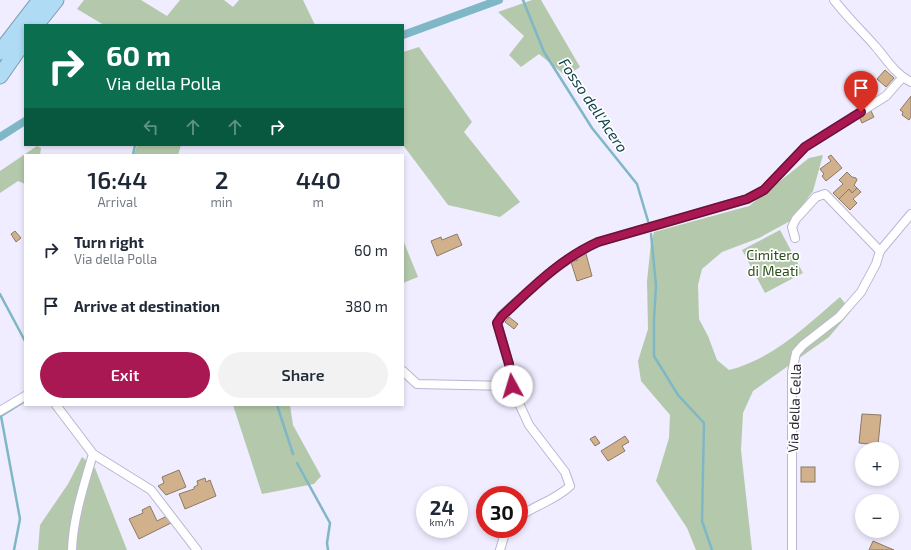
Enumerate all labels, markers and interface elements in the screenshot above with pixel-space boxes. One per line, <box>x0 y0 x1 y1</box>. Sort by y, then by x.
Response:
text: 60 m <box>106 38 171 72</box>
icon: right <box>40 40 92 92</box>
water label: Fosso dell'Acero <box>556 54 632 156</box>
pin <box>844 71 878 112</box>
text: Via della Polla <box>106 72 221 94</box>
icon: arrive <box>850 77 872 99</box>
icon: left <box>140 116 162 138</box>
icon: ahead <box>182 116 204 138</box>
icon: ahead <box>224 116 246 138</box>
icon: right <box>266 116 288 138</box>
text: 16:44 <box>87 165 147 194</box>
text: 2 <box>215 165 228 194</box>
text: 440 <box>296 165 341 194</box>
text: Arrival <box>97 194 137 210</box>
text: min <box>210 194 233 210</box>
text: m <box>313 194 324 210</box>
text: Turn right <box>74 233 144 251</box>
icon: right <box>40 239 62 261</box>
text: 60 m <box>354 241 388 259</box>
park label: Cimitero di Meati <box>746 246 800 279</box>
text: Via della Polla <box>74 251 157 267</box>
icon: arrive <box>40 295 62 317</box>
text: Arrive at destination <box>74 297 220 315</box>
text: 380 m <box>345 297 388 315</box>
button: Exit <box>40 352 210 398</box>
button: Share <box>218 352 388 398</box>
street label: Via della Cella <box>784 363 804 453</box>
position arrow <box>491 365 533 407</box>
map controls <box>855 442 899 538</box>
button: + <box>855 442 899 486</box>
speed limit sign: 30 <box>476 486 528 538</box>
button: − <box>855 494 899 538</box>
text: 24 <box>430 495 454 519</box>
text: km/h <box>430 516 454 528</box>

